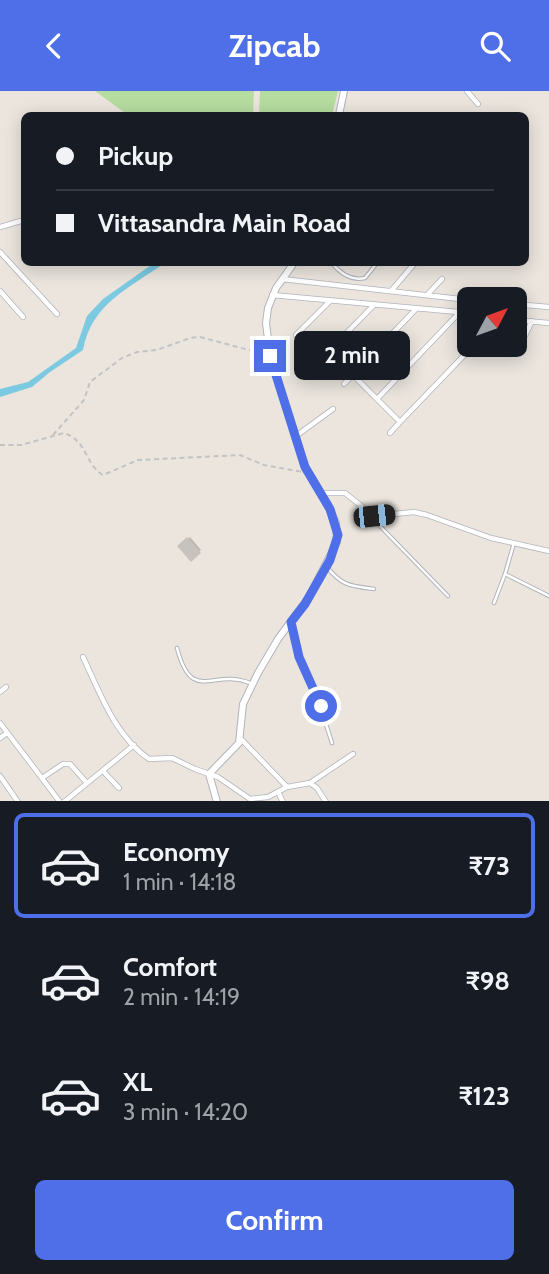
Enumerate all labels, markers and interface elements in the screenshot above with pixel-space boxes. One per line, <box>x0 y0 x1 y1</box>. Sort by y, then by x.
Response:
text: Zipcab <box>228 26 321 65</box>
icon: back <box>35 27 73 65</box>
icon: search <box>476 27 514 65</box>
text: Pickup <box>98 140 173 172</box>
text: Vittasandra Main Road <box>98 207 351 239</box>
north arrow <box>457 287 527 357</box>
map controls <box>457 287 527 357</box>
callout: 2 min <box>294 331 410 381</box>
route end <box>254 340 286 372</box>
text: 2 min <box>324 341 380 369</box>
car <box>353 503 396 529</box>
route start <box>305 690 337 722</box>
icon: car <box>39 834 102 897</box>
text: Economy <box>123 836 229 868</box>
text: ₹73 <box>469 850 510 882</box>
text: 1 min · 14:18 <box>123 868 236 896</box>
icon: car <box>39 949 102 1012</box>
text: Comfort <box>123 951 217 983</box>
text: ₹98 <box>466 965 510 997</box>
text: 2 min · 14:19 <box>123 983 240 1011</box>
icon: car <box>39 1064 102 1127</box>
text: XL <box>123 1066 152 1098</box>
text: ₹123 <box>458 1080 510 1112</box>
text: 3 min · 14:20 <box>123 1098 248 1126</box>
button: Confirm <box>35 1180 514 1260</box>

